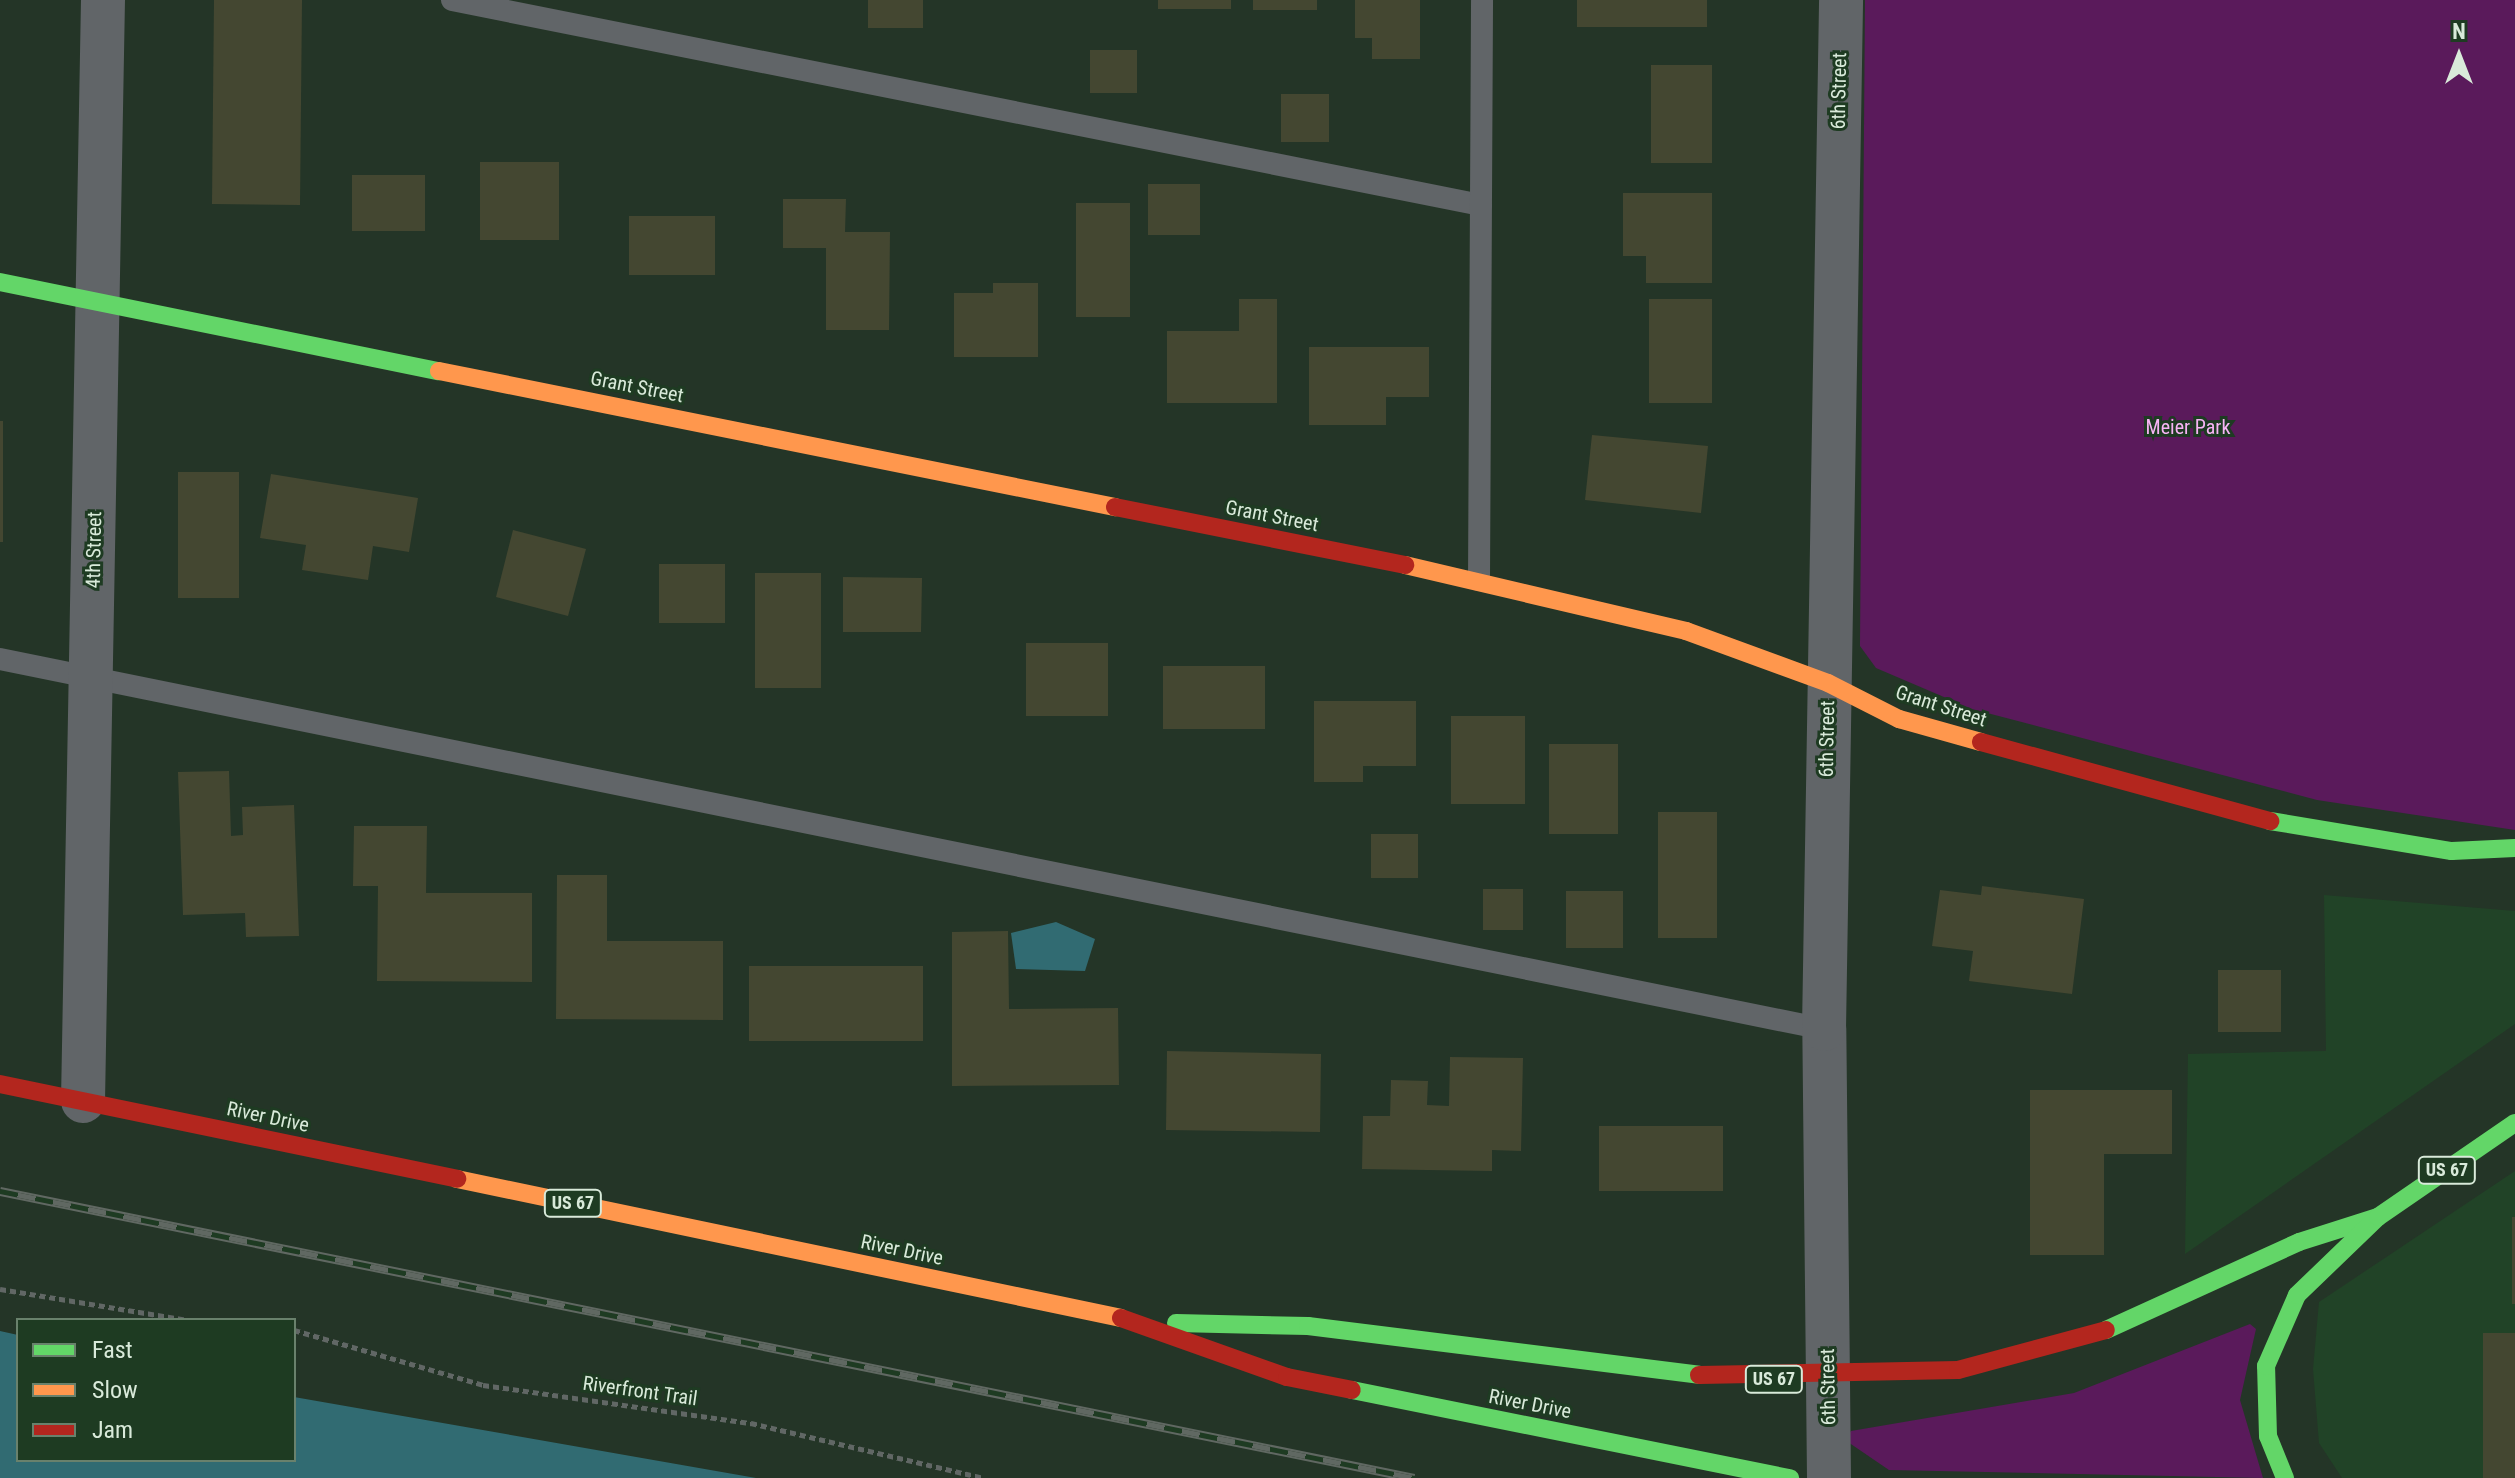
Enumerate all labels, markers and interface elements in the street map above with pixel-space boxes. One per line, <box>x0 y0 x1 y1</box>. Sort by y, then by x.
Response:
north arrow <box>2419 16 2499 96</box>
text: N <box>2452 19 2466 44</box>
street label: 6th Street <box>1826 52 1852 130</box>
street label: Grant Street <box>588 366 686 408</box>
park label: Meier Park <box>2146 415 2230 439</box>
street label: Grant Street <box>1223 495 1321 537</box>
street label: 4th Street <box>81 511 107 589</box>
street label: Grant Street <box>1893 680 1989 732</box>
street label: 6th Street <box>1814 700 1840 778</box>
street label: River Drive <box>225 1097 311 1137</box>
road number: US 67 <box>2417 1156 2477 1184</box>
road number: US 67 <box>543 1189 603 1217</box>
street label: River Drive <box>859 1230 945 1270</box>
legend <box>16 1318 296 1462</box>
text: Fast <box>92 1336 133 1364</box>
street label: 6th Street <box>1815 1348 1841 1426</box>
road number: US 67 <box>1744 1365 1804 1393</box>
street label: Riverfront Trail <box>581 1371 699 1411</box>
text: Slow <box>92 1376 138 1404</box>
street label: River Drive <box>1487 1384 1573 1424</box>
text: Jam <box>92 1416 133 1444</box>

